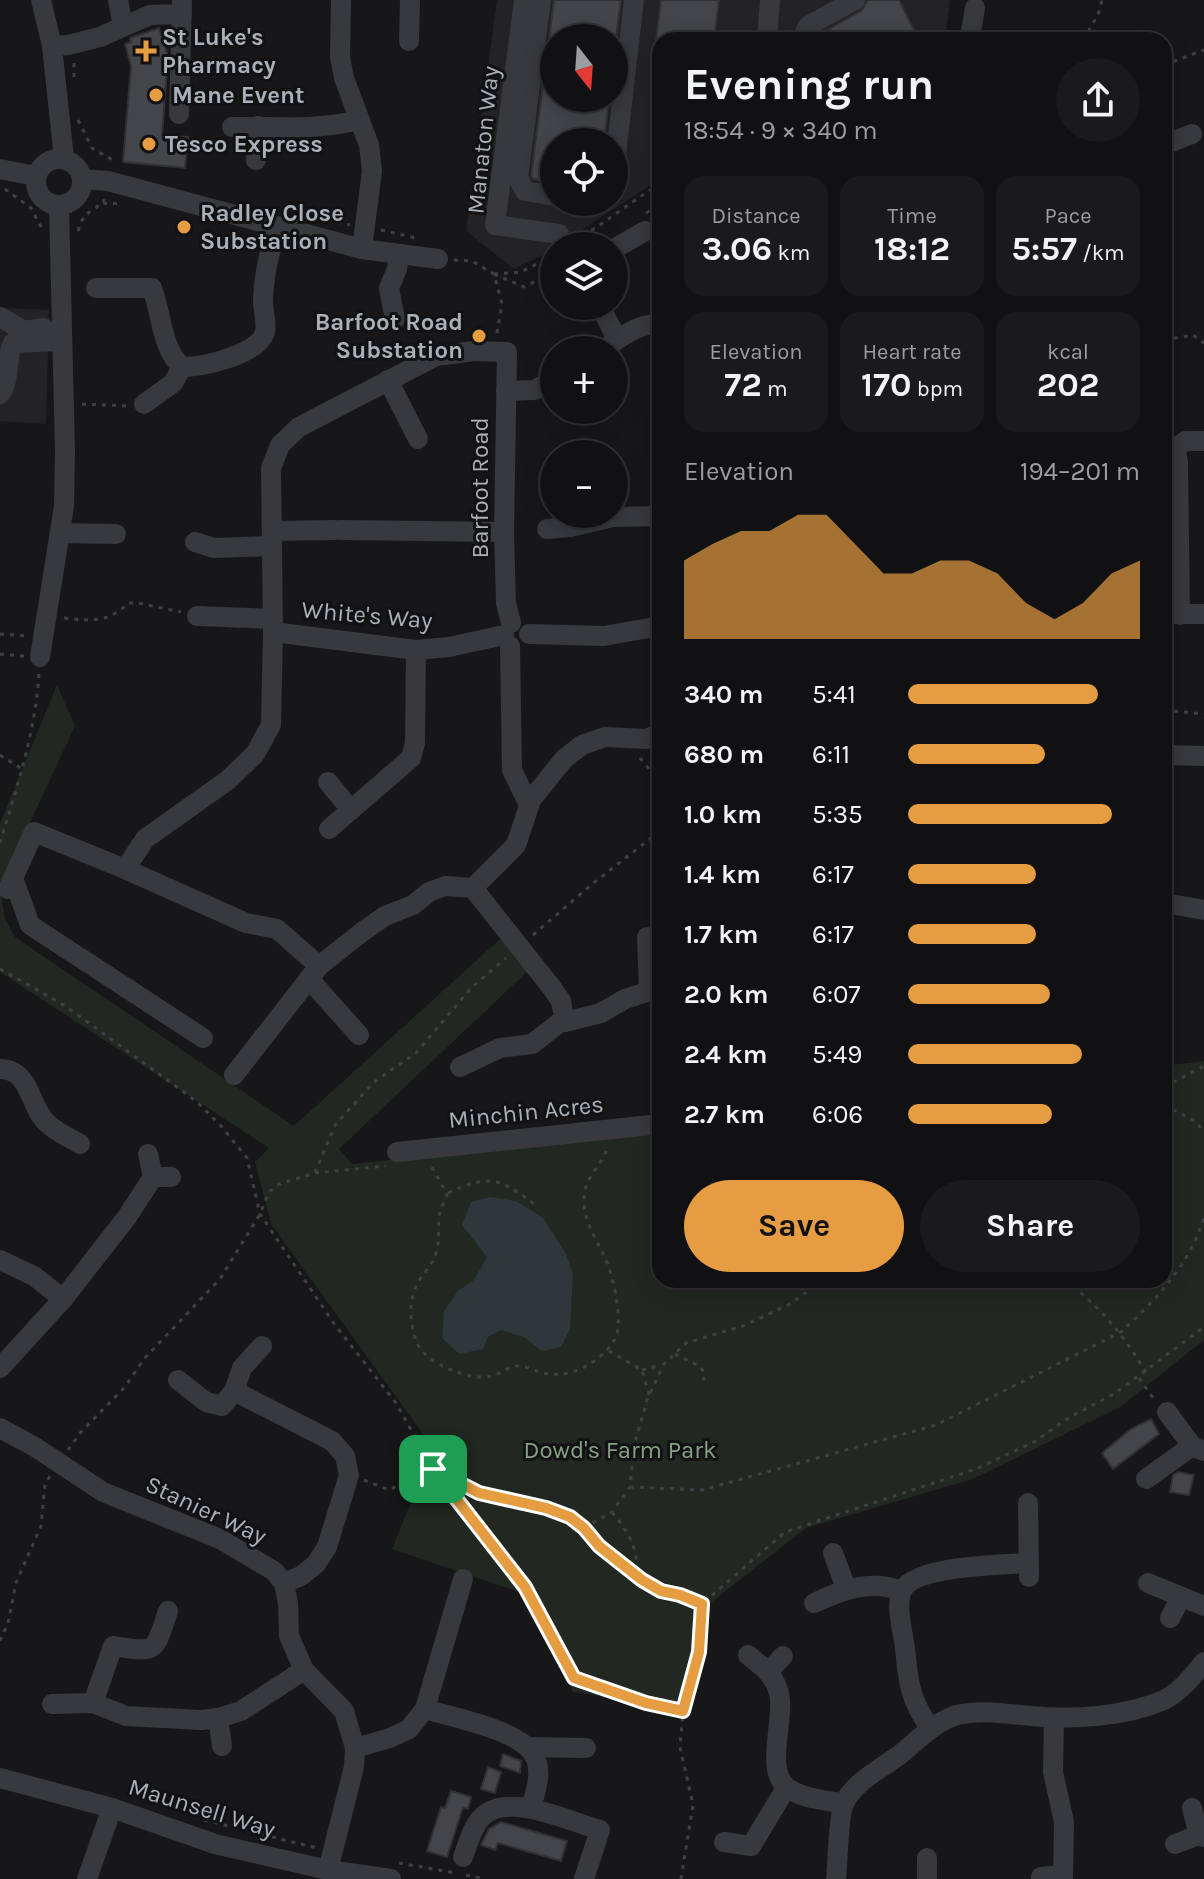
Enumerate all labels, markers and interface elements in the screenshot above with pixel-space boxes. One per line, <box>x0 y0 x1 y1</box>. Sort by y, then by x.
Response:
place label: St Luke's Pharmacy <box>162 23 276 79</box>
north arrow <box>540 24 628 112</box>
map controls <box>540 24 628 528</box>
marker: St Luke's Pharmacy <box>137 42 155 60</box>
button: share <box>1056 58 1140 142</box>
text: Evening run <box>684 59 934 110</box>
street label: Manaton Way <box>461 65 505 215</box>
place label: Mane Event <box>172 81 304 109</box>
marker: Mane Event <box>147 86 165 104</box>
text: 18:54 · 9 × 340 m <box>684 115 878 146</box>
button: locate <box>540 128 628 216</box>
place label: Tesco Express <box>165 130 323 158</box>
marker: Tesco Express <box>140 135 158 153</box>
place label: Radley Close Substation <box>200 199 344 255</box>
text: Distance <box>712 203 800 229</box>
text: Time <box>887 203 937 229</box>
text: Pace <box>1045 203 1091 229</box>
marker: Radley Close Substation <box>175 218 193 236</box>
text: 3.06 <box>702 229 772 269</box>
text: 18:12 <box>874 229 950 269</box>
text: 5:57 <box>1011 229 1077 269</box>
button: layers <box>540 232 628 320</box>
text: km <box>772 240 810 266</box>
text: /km <box>1077 240 1125 266</box>
place label: Barfoot Road Substation <box>315 308 463 364</box>
marker: Barfoot Road Substation <box>470 327 488 345</box>
button: + <box>540 336 628 424</box>
text: Elevation <box>709 339 803 365</box>
text: Heart rate <box>862 339 962 365</box>
text: kcal <box>1047 339 1089 365</box>
text: 72 <box>724 365 762 405</box>
text: 170 <box>861 365 911 405</box>
text: 202 <box>1037 365 1099 405</box>
text: m <box>762 376 788 402</box>
text: bpm <box>911 376 963 402</box>
street label: Barfoot Road <box>466 417 494 559</box>
button: − <box>540 440 628 528</box>
text: Elevation <box>684 456 794 487</box>
text: 194–201 m <box>1020 456 1140 487</box>
street label: White's Way <box>300 595 434 635</box>
text: 340 m <box>684 679 763 710</box>
text: 5:41 <box>812 679 856 710</box>
text: 680 m <box>684 739 764 770</box>
text: 6:11 <box>812 739 850 770</box>
text: 1.0 km <box>684 799 762 830</box>
text: 5:35 <box>812 799 863 830</box>
text: 1.4 km <box>684 859 761 890</box>
text: 6:17 <box>812 859 854 890</box>
text: 1.7 km <box>684 919 758 950</box>
text: 6:17 <box>812 919 854 950</box>
text: 2.0 km <box>684 979 768 1010</box>
text: 6:07 <box>812 979 861 1010</box>
text: 2.4 km <box>684 1039 767 1070</box>
text: 5:49 <box>812 1039 862 1070</box>
street label: Minchin Acres <box>447 1090 605 1134</box>
text: 2.7 km <box>684 1099 765 1130</box>
text: 6:06 <box>812 1099 863 1130</box>
button: Save <box>684 1180 904 1272</box>
button: Share <box>920 1180 1140 1272</box>
pin <box>399 1435 467 1503</box>
park label: Dowd's Farm Park <box>524 1436 716 1464</box>
icon: arrive <box>411 1447 455 1491</box>
street label: Stanier Way <box>141 1470 271 1550</box>
street label: Maunsell Way <box>125 1772 279 1844</box>

